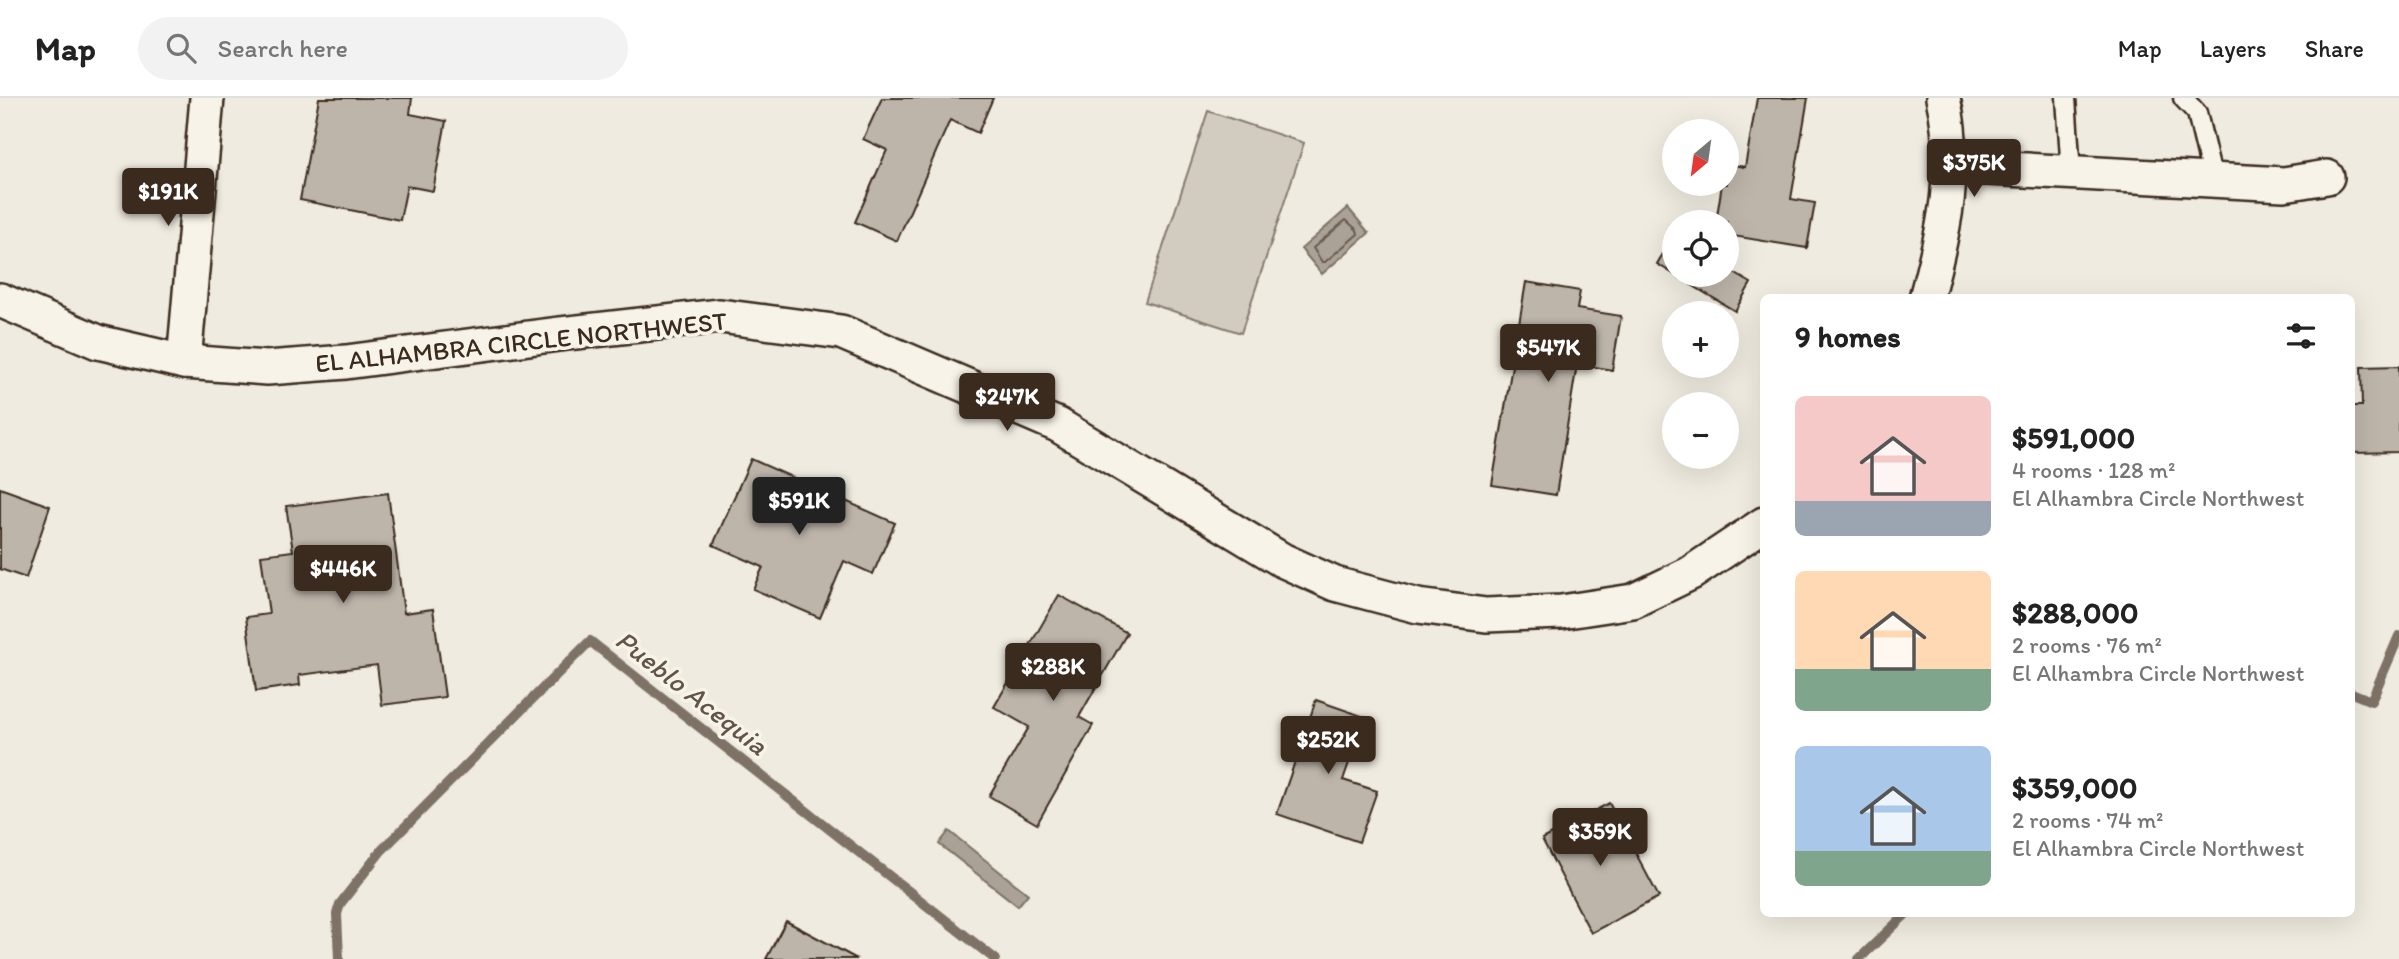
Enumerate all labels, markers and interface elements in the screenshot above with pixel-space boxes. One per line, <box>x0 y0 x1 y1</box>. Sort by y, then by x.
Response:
search box <box>138 17 628 80</box>
text: Map <box>35 29 96 68</box>
icon: search <box>162 29 200 67</box>
text: Search here <box>218 32 348 64</box>
text: Map <box>2118 34 2162 63</box>
text: Layers <box>2200 34 2267 63</box>
text: Share <box>2305 34 2364 63</box>
north arrow <box>1662 119 1740 196</box>
map controls <box>1662 119 1739 469</box>
pin: $375K <box>1925 140 2023 199</box>
text: $375K <box>1943 148 2005 176</box>
pin: $191K <box>119 169 217 228</box>
text: $191K <box>138 177 198 205</box>
button: locate <box>1662 210 1739 287</box>
button: + <box>1662 301 1739 378</box>
street label: EL ALHAMBRA CIRCLE NORTHWEST <box>314 304 729 380</box>
icon: filters <box>2282 317 2320 355</box>
text: 9 homes <box>1795 318 1901 355</box>
pin: $547K <box>1499 324 1597 384</box>
text: $547K <box>1516 333 1580 361</box>
pin: $247K <box>958 374 1056 433</box>
text: $247K <box>975 382 1039 410</box>
button: − <box>1662 392 1739 469</box>
text: $591,000 <box>2012 419 2135 456</box>
icon: home <box>1851 424 1935 508</box>
text: 4 rooms · 128 m² <box>2012 456 2175 484</box>
pin: $591K <box>750 478 848 537</box>
text: El Alhambra Circle Northwest <box>2012 484 2304 512</box>
text: $591K <box>768 486 830 514</box>
pin: $446K <box>294 546 392 605</box>
text: $446K <box>310 554 376 582</box>
text: $288,000 <box>2012 594 2138 631</box>
icon: home <box>1851 599 1935 683</box>
water label: Pueblo Acequia <box>609 622 775 762</box>
text: 2 rooms · 76 m² <box>2012 631 2162 659</box>
pin: $288K <box>1004 644 1102 703</box>
text: $288K <box>1021 652 1085 680</box>
text: El Alhambra Circle Northwest <box>2012 659 2304 687</box>
pin: $252K <box>1279 716 1377 776</box>
text: $252K <box>1297 725 1359 753</box>
text: $359,000 <box>2012 769 2138 806</box>
icon: home <box>1851 774 1935 858</box>
text: 2 rooms · 74 m² <box>2012 806 2164 834</box>
pin: $359K <box>1551 808 1649 868</box>
text: $359K <box>1569 817 1632 845</box>
text: El Alhambra Circle Northwest <box>2012 834 2304 862</box>

